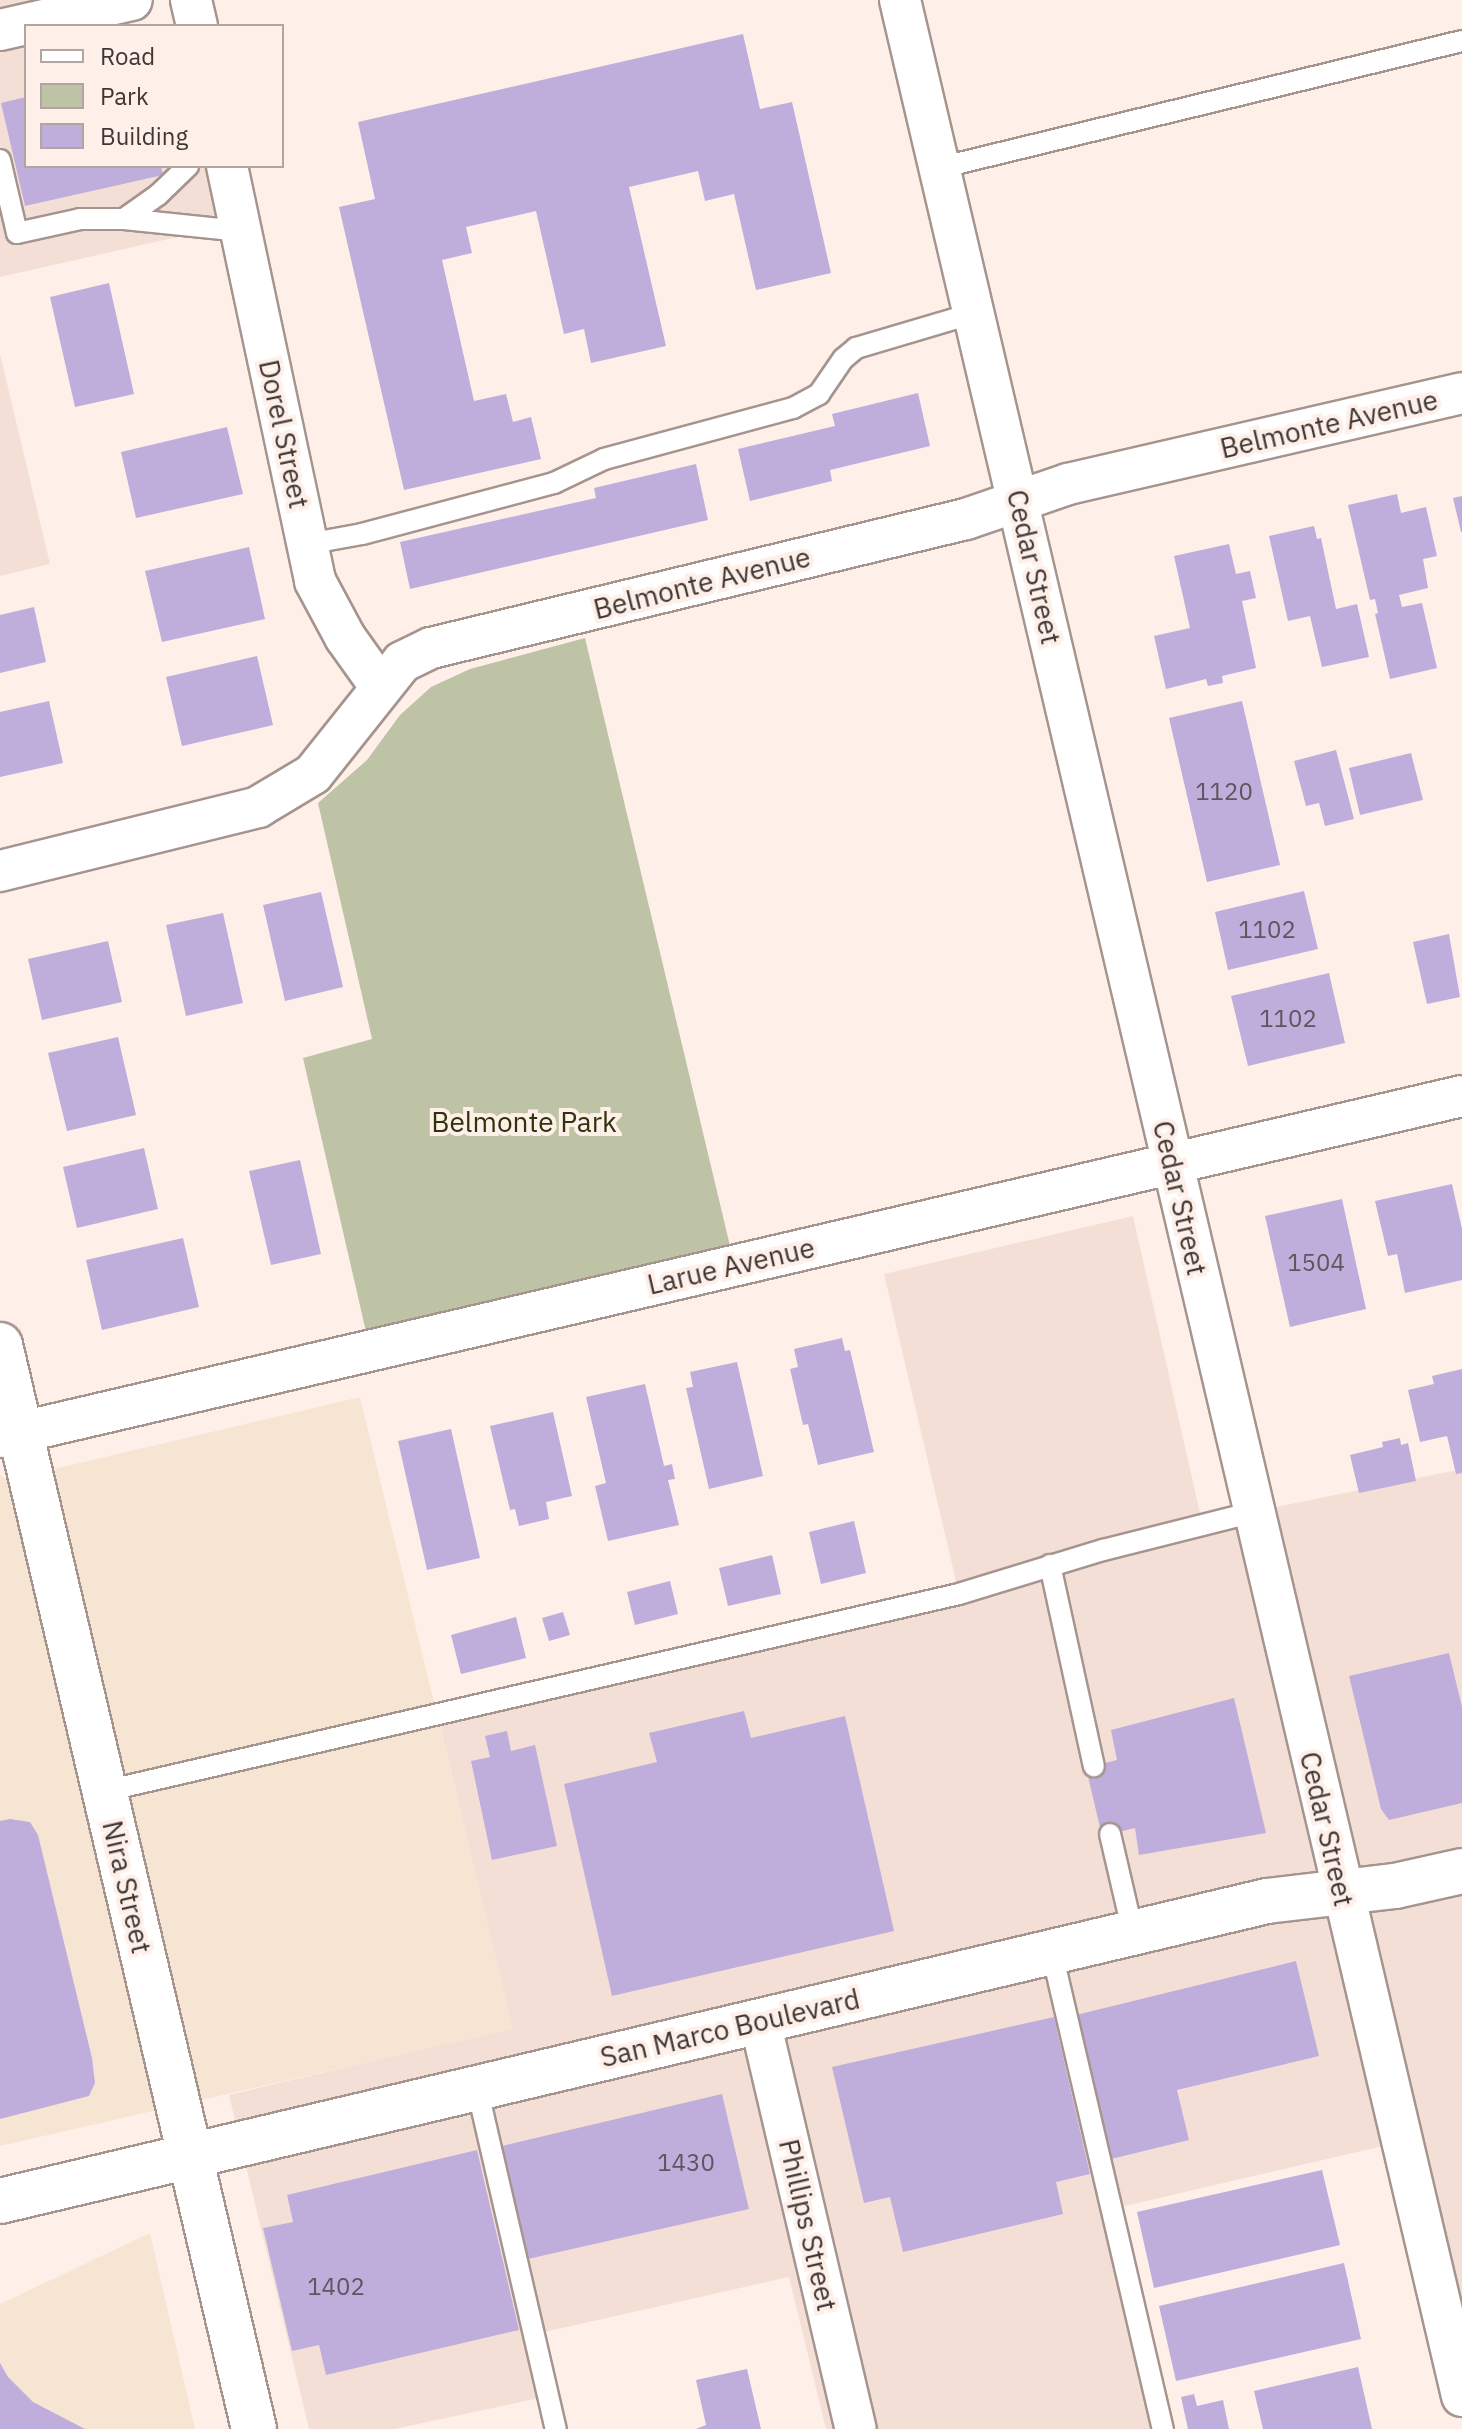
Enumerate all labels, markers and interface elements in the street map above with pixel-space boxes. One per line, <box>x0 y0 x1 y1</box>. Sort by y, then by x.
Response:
legend <box>24 24 284 168</box>
text: Road <box>100 40 155 72</box>
text: Park <box>100 80 149 112</box>
text: Building <box>100 120 188 152</box>
street label: Dorel Street <box>252 357 316 511</box>
street label: Belmonte Avenue <box>1217 383 1441 465</box>
street label: Cedar Street <box>1000 486 1068 648</box>
street label: Belmonte Avenue <box>590 540 814 626</box>
house number: 1120 <box>1195 778 1253 806</box>
house number: 1102 <box>1238 916 1296 944</box>
house number: 1102 <box>1259 1005 1317 1033</box>
park label: Belmonte Park <box>431 1105 617 1139</box>
street label: Cedar Street <box>1146 1117 1214 1279</box>
street label: Larue Avenue <box>644 1230 818 1302</box>
house number: 1504 <box>1287 1249 1345 1277</box>
street label: Cedar Street <box>1293 1748 1361 1910</box>
street label: Nira Street <box>95 1817 159 1957</box>
street label: San Marco Boulevard <box>597 1982 863 2074</box>
street label: Phillips Street <box>772 2136 844 2314</box>
house number: 1430 <box>657 2149 715 2177</box>
house number: 1402 <box>307 2273 365 2301</box>

